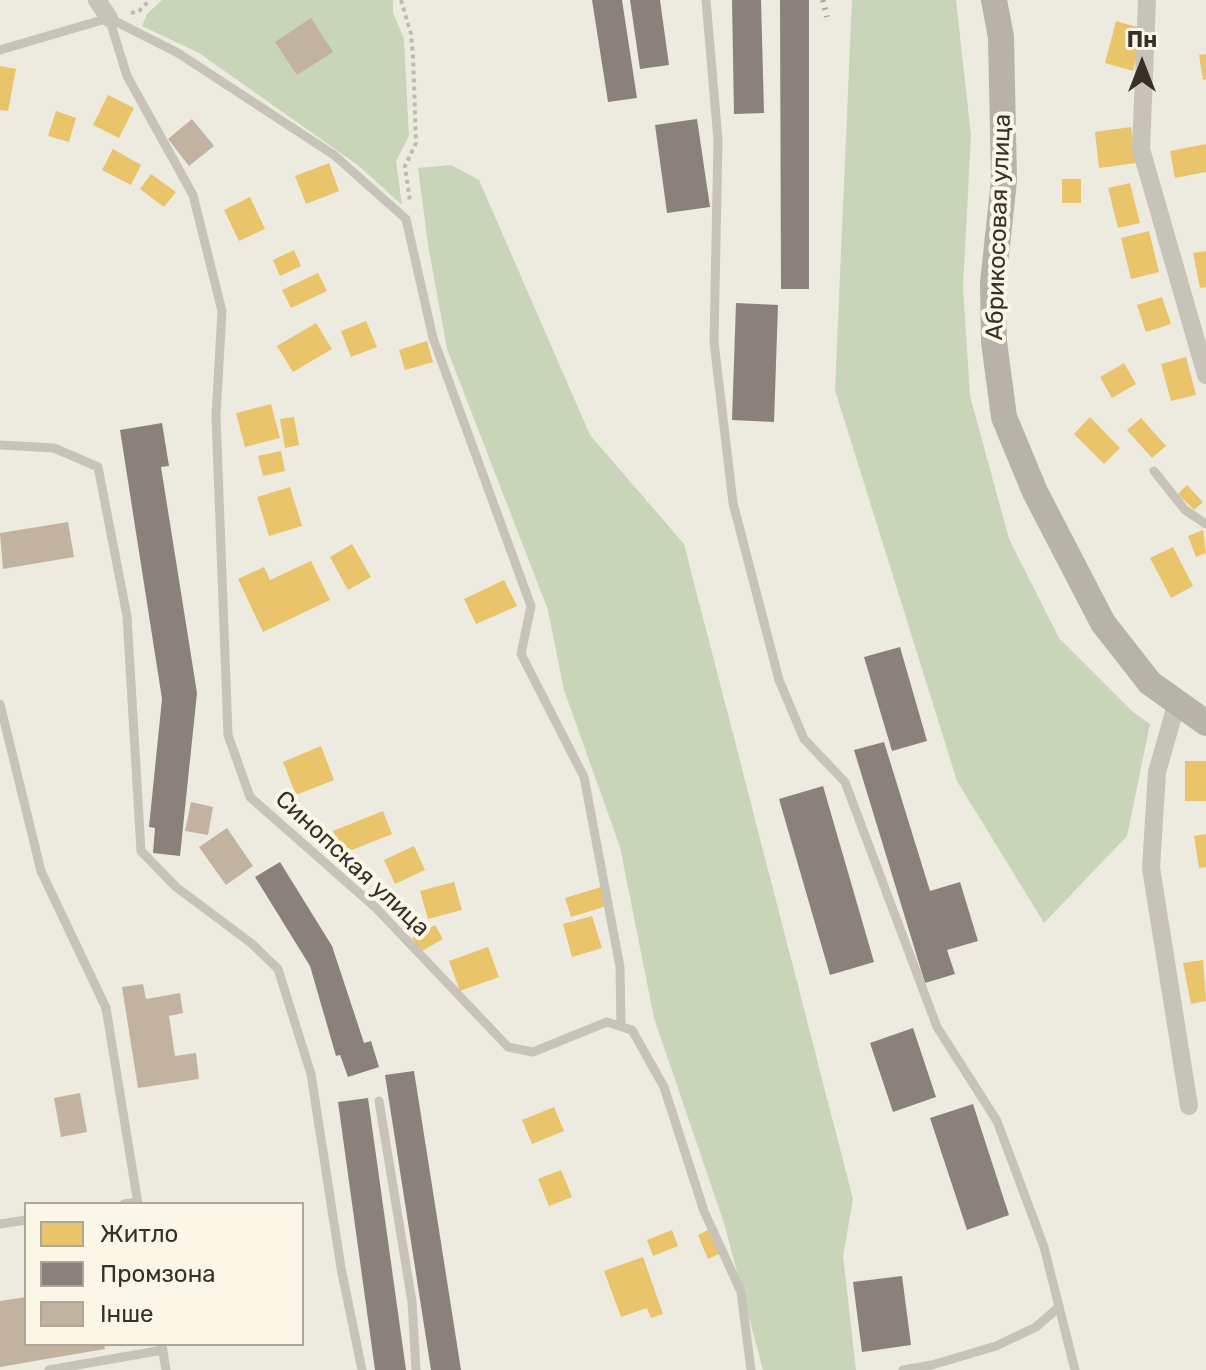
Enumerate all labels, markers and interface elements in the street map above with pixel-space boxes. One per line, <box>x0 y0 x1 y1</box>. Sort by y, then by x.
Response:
north arrow <box>1102 24 1182 104</box>
text: Пн <box>1127 26 1157 53</box>
street label: Абрикосовая улица <box>981 113 1017 341</box>
street label: Синопская улица <box>269 785 435 943</box>
legend <box>24 1202 304 1346</box>
text: Житло <box>100 1220 178 1248</box>
text: Промзона <box>100 1260 216 1288</box>
text: Інше <box>100 1300 154 1328</box>

